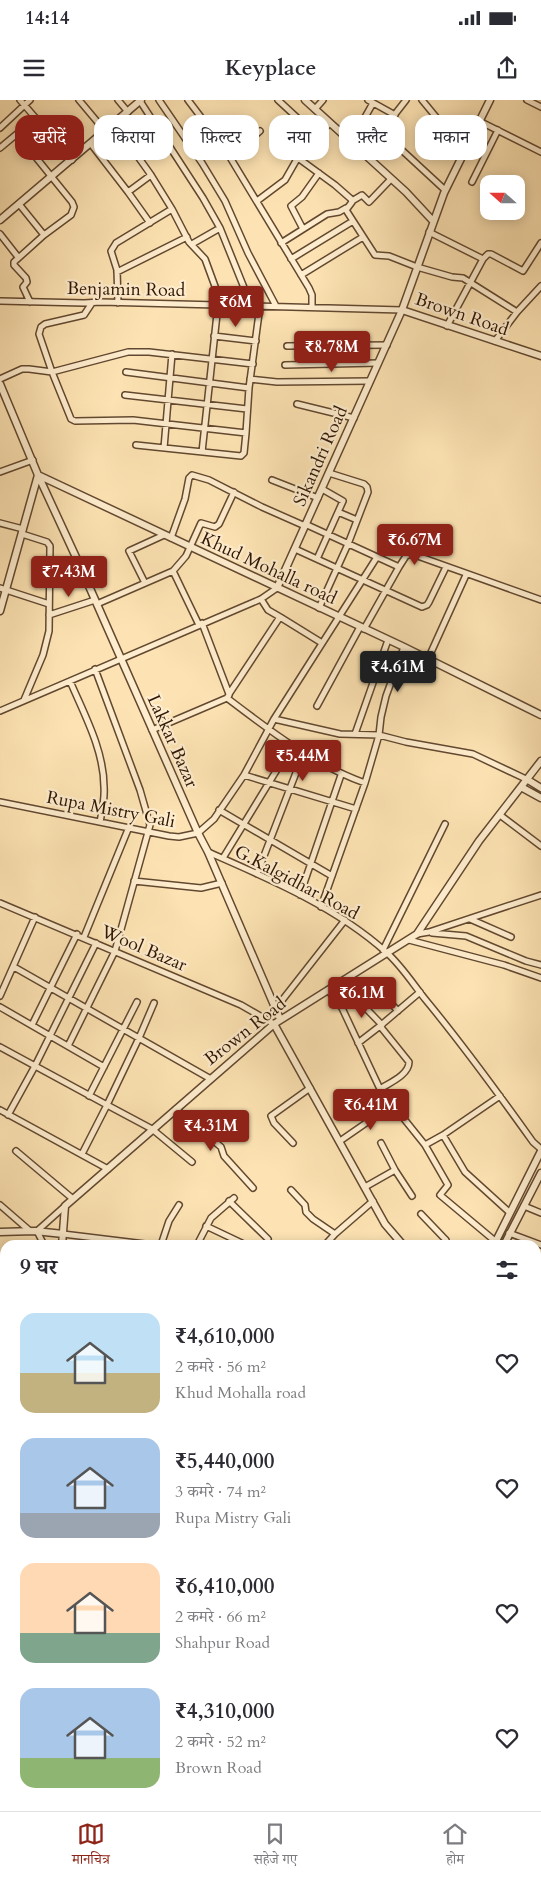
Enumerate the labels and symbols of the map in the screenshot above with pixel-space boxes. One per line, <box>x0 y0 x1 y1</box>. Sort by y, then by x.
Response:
north arrow <box>480 175 525 220</box>
street label: Benjamin Road <box>67 276 186 303</box>
pin: ₹6M <box>212 286 260 328</box>
street label: Brown Road <box>412 287 512 342</box>
pin: ₹8.78M <box>291 330 373 373</box>
street label: Sikandri Road <box>287 402 354 510</box>
pin: ₹6.67M <box>374 524 456 566</box>
street label: Khud Mohalla road <box>197 526 341 611</box>
pin: ₹7.43M <box>28 556 110 598</box>
pin: ₹4.61M <box>357 650 439 693</box>
street label: Lakkar Bazar <box>141 691 204 792</box>
pin: ₹5.44M <box>262 740 344 782</box>
street label: Rupa Mistry Gali <box>44 785 178 834</box>
street label: G.Kalgidhar Road <box>230 839 364 926</box>
street label: Wool Bazar <box>96 919 191 978</box>
pin: ₹6.1M <box>327 976 397 1019</box>
street label: Brown Road <box>199 991 292 1071</box>
pin: ₹6.41M <box>330 1088 412 1131</box>
pin: ₹4.31M <box>170 1110 252 1152</box>

